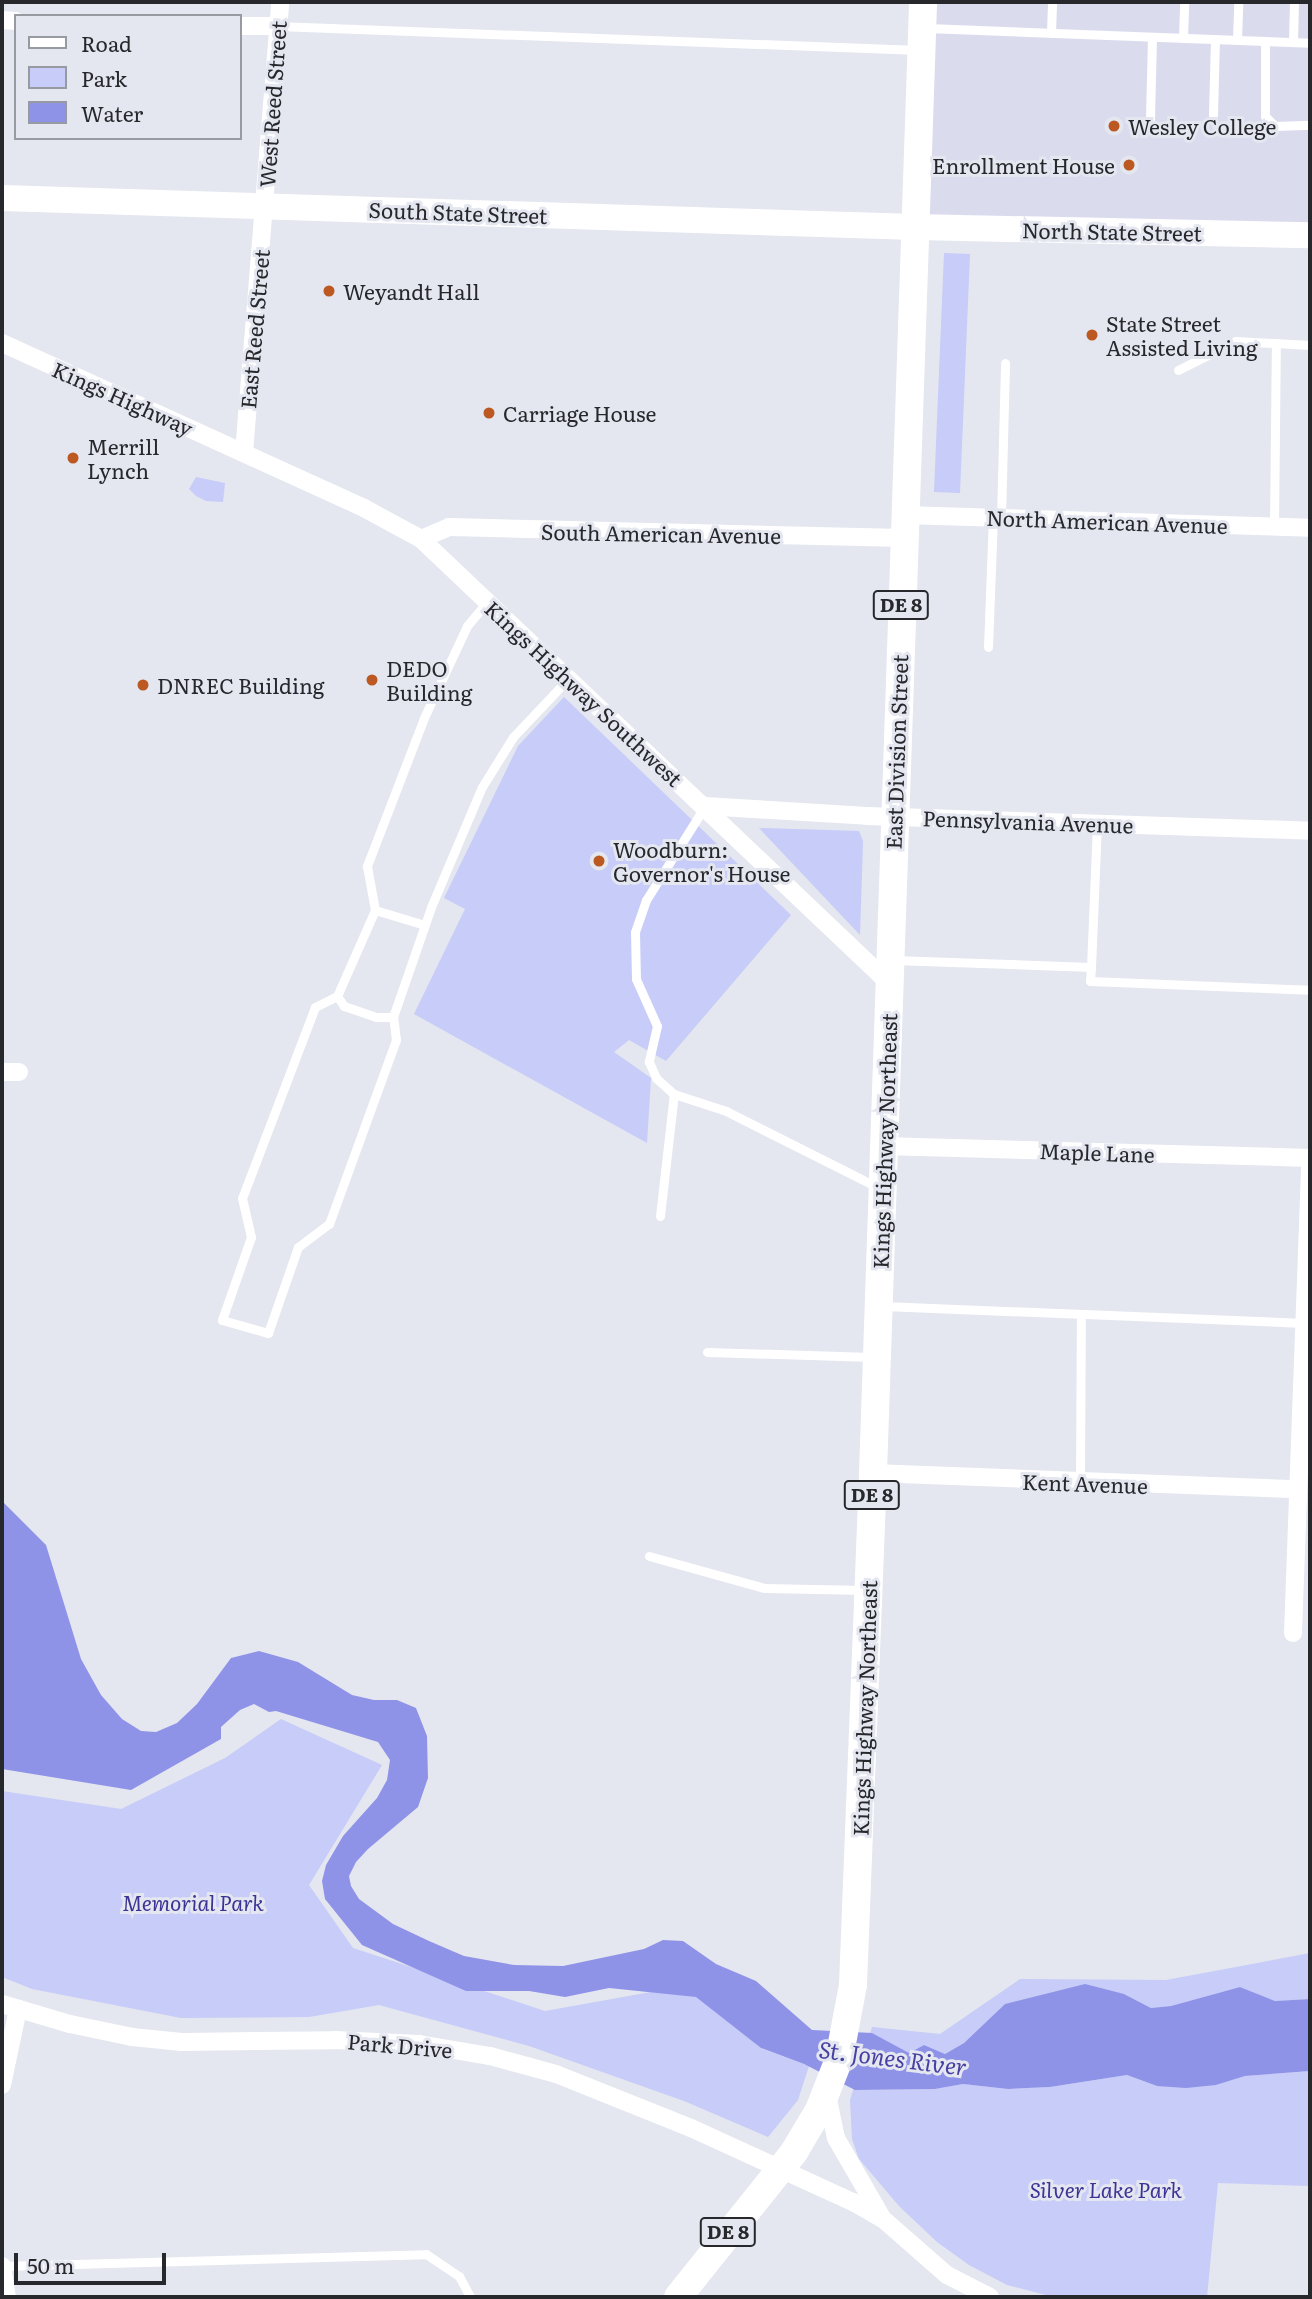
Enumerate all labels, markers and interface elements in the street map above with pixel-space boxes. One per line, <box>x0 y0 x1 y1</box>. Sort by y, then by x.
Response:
legend <box>14 14 242 140</box>
street label: West Reed Street <box>254 20 290 188</box>
text: Road <box>81 27 132 58</box>
text: Park <box>81 62 127 93</box>
text: Water <box>81 97 143 128</box>
place label: Wesley College <box>1128 113 1276 139</box>
marker: Wesley College <box>1106 118 1122 134</box>
place label: Enrollment House <box>932 152 1115 178</box>
marker: Enrollment House <box>1121 157 1137 173</box>
street label: South State Street <box>368 196 548 228</box>
street label: North State Street <box>1022 217 1202 245</box>
street label: East Reed Street <box>234 248 274 410</box>
place label: Weyandt Hall <box>343 278 480 304</box>
marker: Weyandt Hall <box>321 283 337 299</box>
place label: State Street Assisted Living <box>1106 310 1258 360</box>
marker: State Street Assisted Living <box>1084 327 1100 343</box>
street label: Kings Highway <box>49 356 197 440</box>
place label: Carriage House <box>503 400 656 426</box>
marker: Carriage House <box>481 405 497 421</box>
place label: Merrill Lynch <box>87 433 159 483</box>
marker: Merrill Lynch <box>65 450 81 466</box>
street label: North American Avenue <box>986 504 1228 538</box>
street label: South American Avenue <box>541 518 781 548</box>
road number: DE 8 <box>871 590 931 620</box>
street label: Kings Highway Southwest <box>480 595 688 791</box>
street label: East Division Street <box>880 654 912 850</box>
place label: DEDO Building <box>386 655 472 705</box>
place label: DNREC Building <box>157 672 325 698</box>
marker: DEDO Building <box>364 672 380 688</box>
marker: DNREC Building <box>135 677 151 693</box>
street label: Pennsylvania Avenue <box>922 805 1134 837</box>
place label: Woodburn: Governor's House <box>613 836 790 886</box>
marker: Woodburn: Governor's House <box>591 853 607 869</box>
street label: Kings Highway Northeast <box>867 1013 901 1269</box>
street label: Maple Lane <box>1039 1137 1155 1167</box>
street label: Kent Avenue <box>1022 1468 1148 1498</box>
road number: DE 8 <box>842 1480 902 1511</box>
street label: Kings Highway Northeast <box>847 1580 881 1836</box>
park label: Memorial Park <box>122 1889 264 1915</box>
street label: Park Drive <box>346 2028 454 2062</box>
water label: St. Jones River <box>818 2034 968 2080</box>
park label: Silver Lake Park <box>1030 2176 1182 2202</box>
road number: DE 8 <box>698 2216 758 2248</box>
scale bar <box>18 2240 170 2284</box>
text: 50 m <box>27 2249 74 2280</box>

